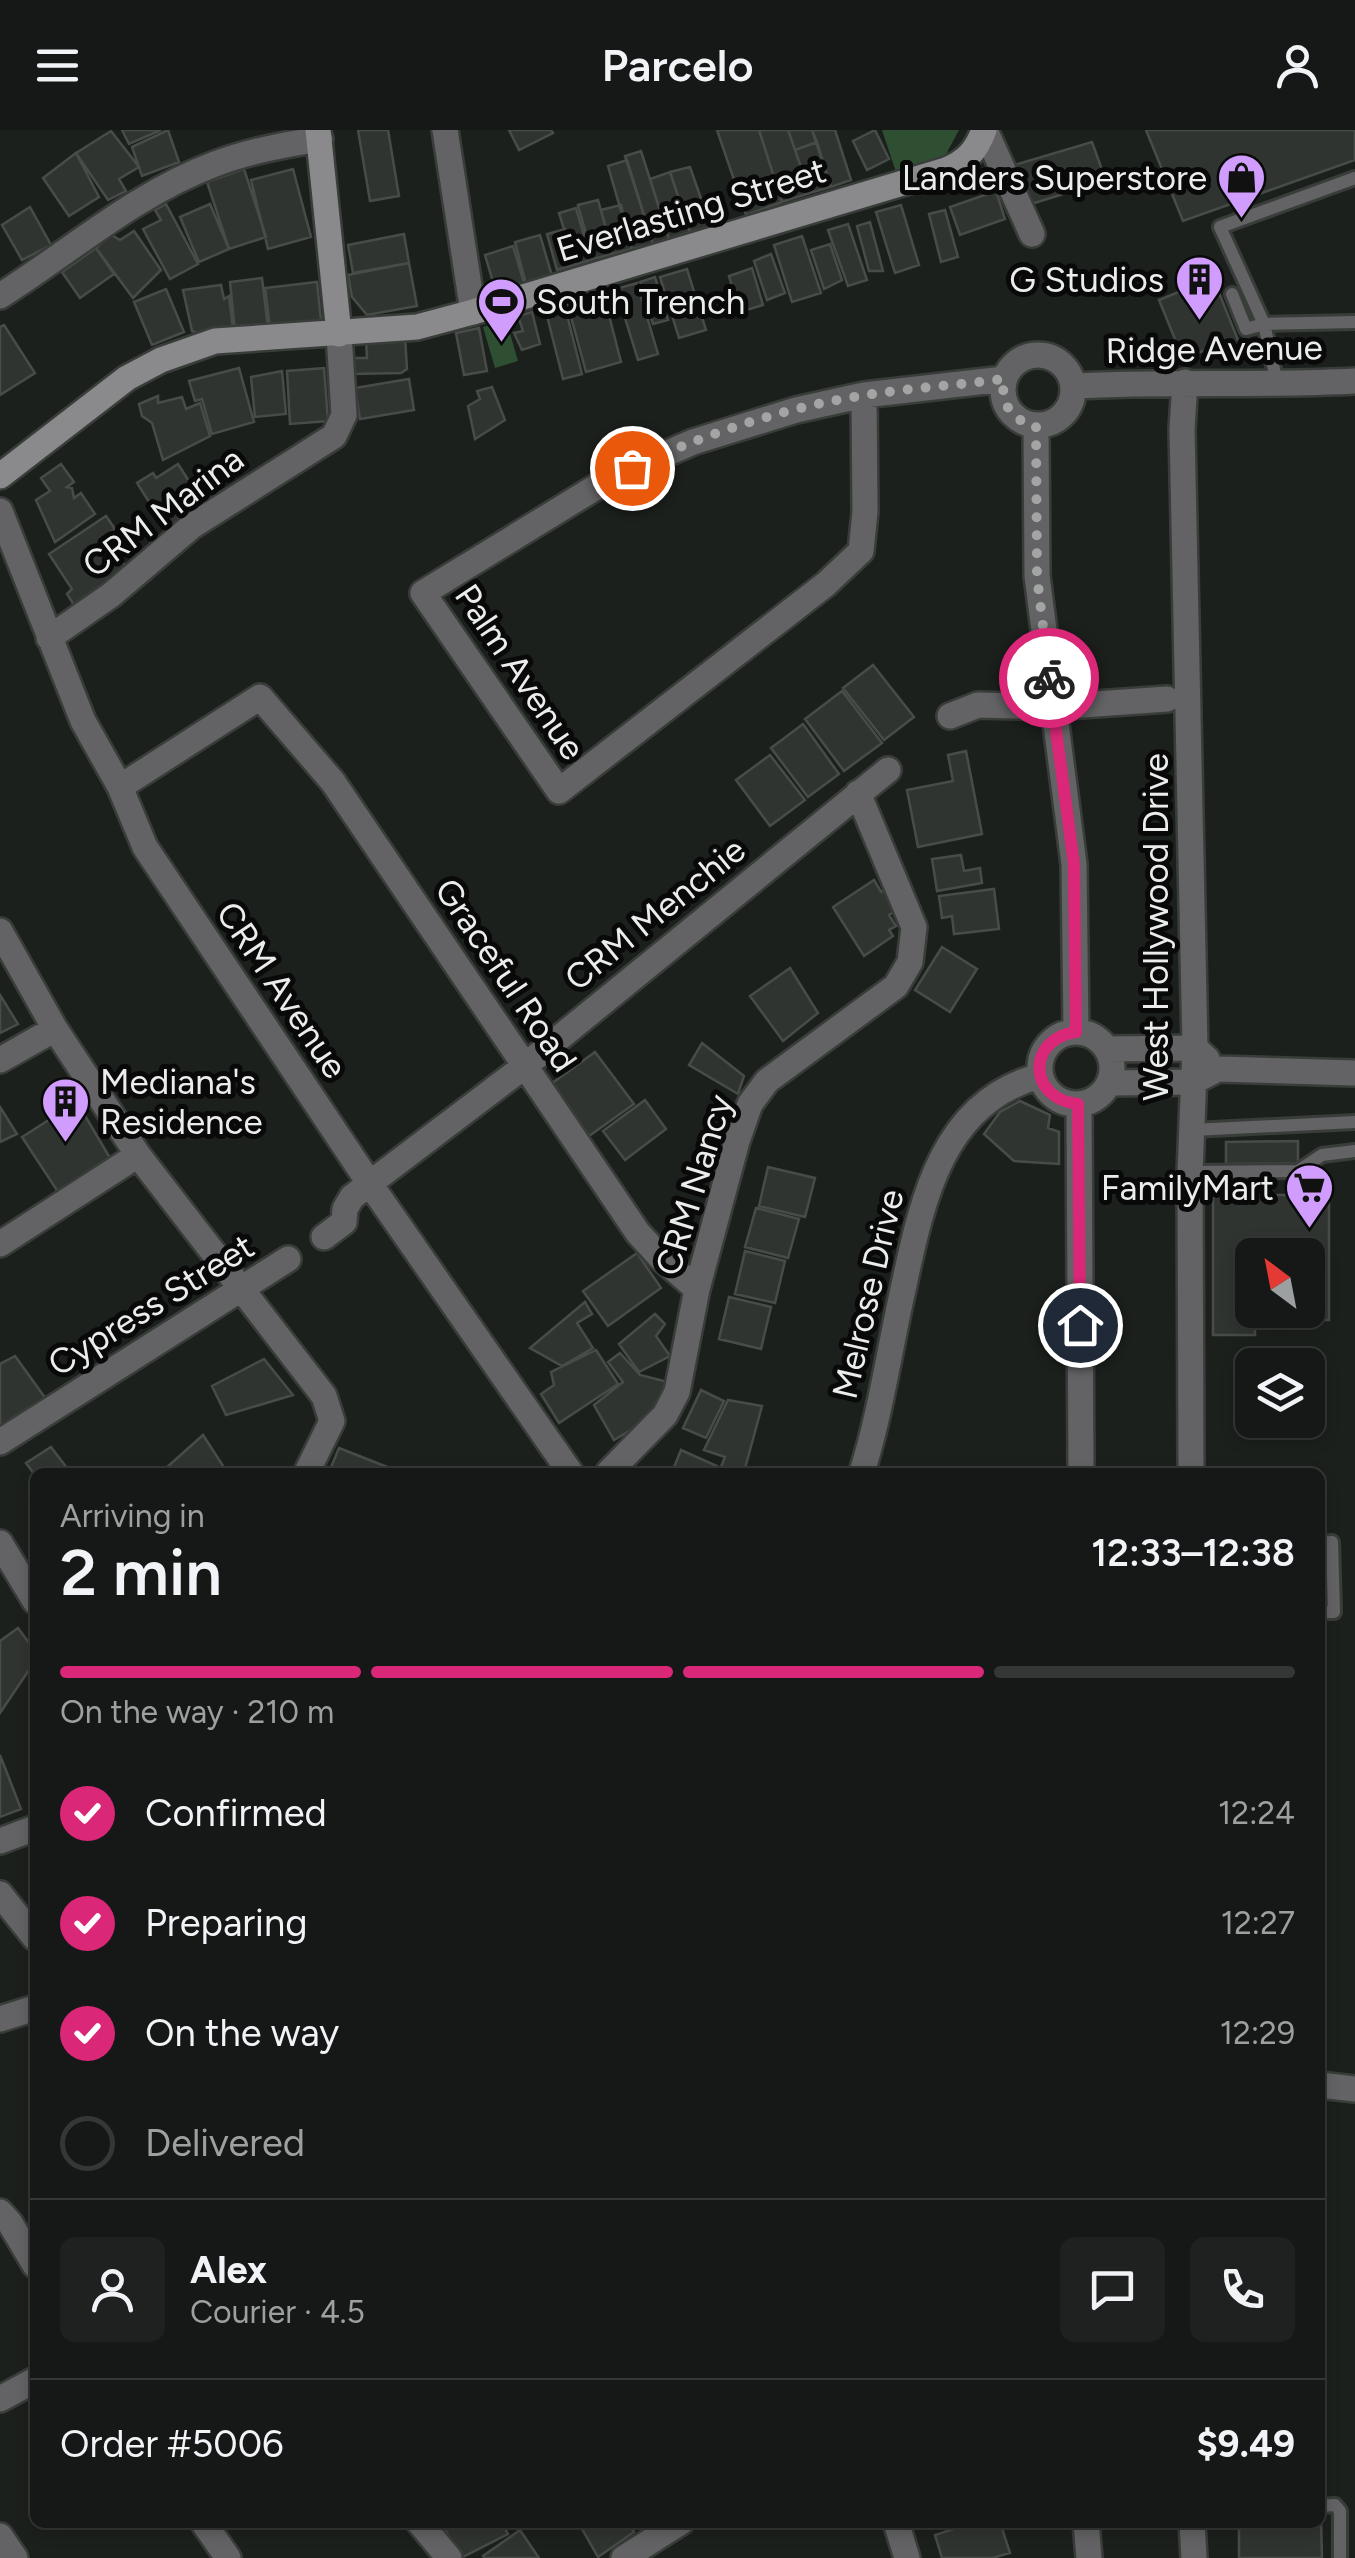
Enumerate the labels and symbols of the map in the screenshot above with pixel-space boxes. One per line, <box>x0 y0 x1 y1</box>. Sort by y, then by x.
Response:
street label: Everlasting Street <box>551 149 831 271</box>
shop icon: Landers Superstore <box>1216 152 1268 220</box>
place label: Landers Superstore <box>902 157 1207 199</box>
building icon: G Studios <box>1173 254 1225 322</box>
place label: G Studios <box>1009 259 1164 301</box>
sports icon: South Trench <box>475 276 527 344</box>
place label: South Trench <box>536 281 745 323</box>
street label: Ridge Avenue <box>1105 326 1323 372</box>
pin <box>590 426 675 511</box>
street label: CRM Marina <box>74 438 252 586</box>
street label: Palm Avenue <box>446 576 594 768</box>
courier <box>999 628 1099 728</box>
street label: West Hollywood Drive <box>1135 753 1177 1101</box>
street label: CRM Menchie <box>557 829 753 999</box>
street label: Graceful Road <box>426 871 586 1079</box>
street label: CRM Avenue <box>208 894 356 1086</box>
place label: Mediana's Residence <box>100 1061 263 1143</box>
building icon: Mediana's Residence <box>39 1076 91 1144</box>
street label: CRM Nancy <box>647 1089 742 1280</box>
supermarket icon: FamilyMart <box>1283 1162 1335 1230</box>
place label: FamilyMart <box>1101 1167 1274 1209</box>
street label: Melrose Drive <box>824 1185 912 1403</box>
street label: Cypress Street <box>40 1225 262 1385</box>
north arrow <box>1235 1238 1325 1328</box>
pin <box>1038 1283 1123 1368</box>

